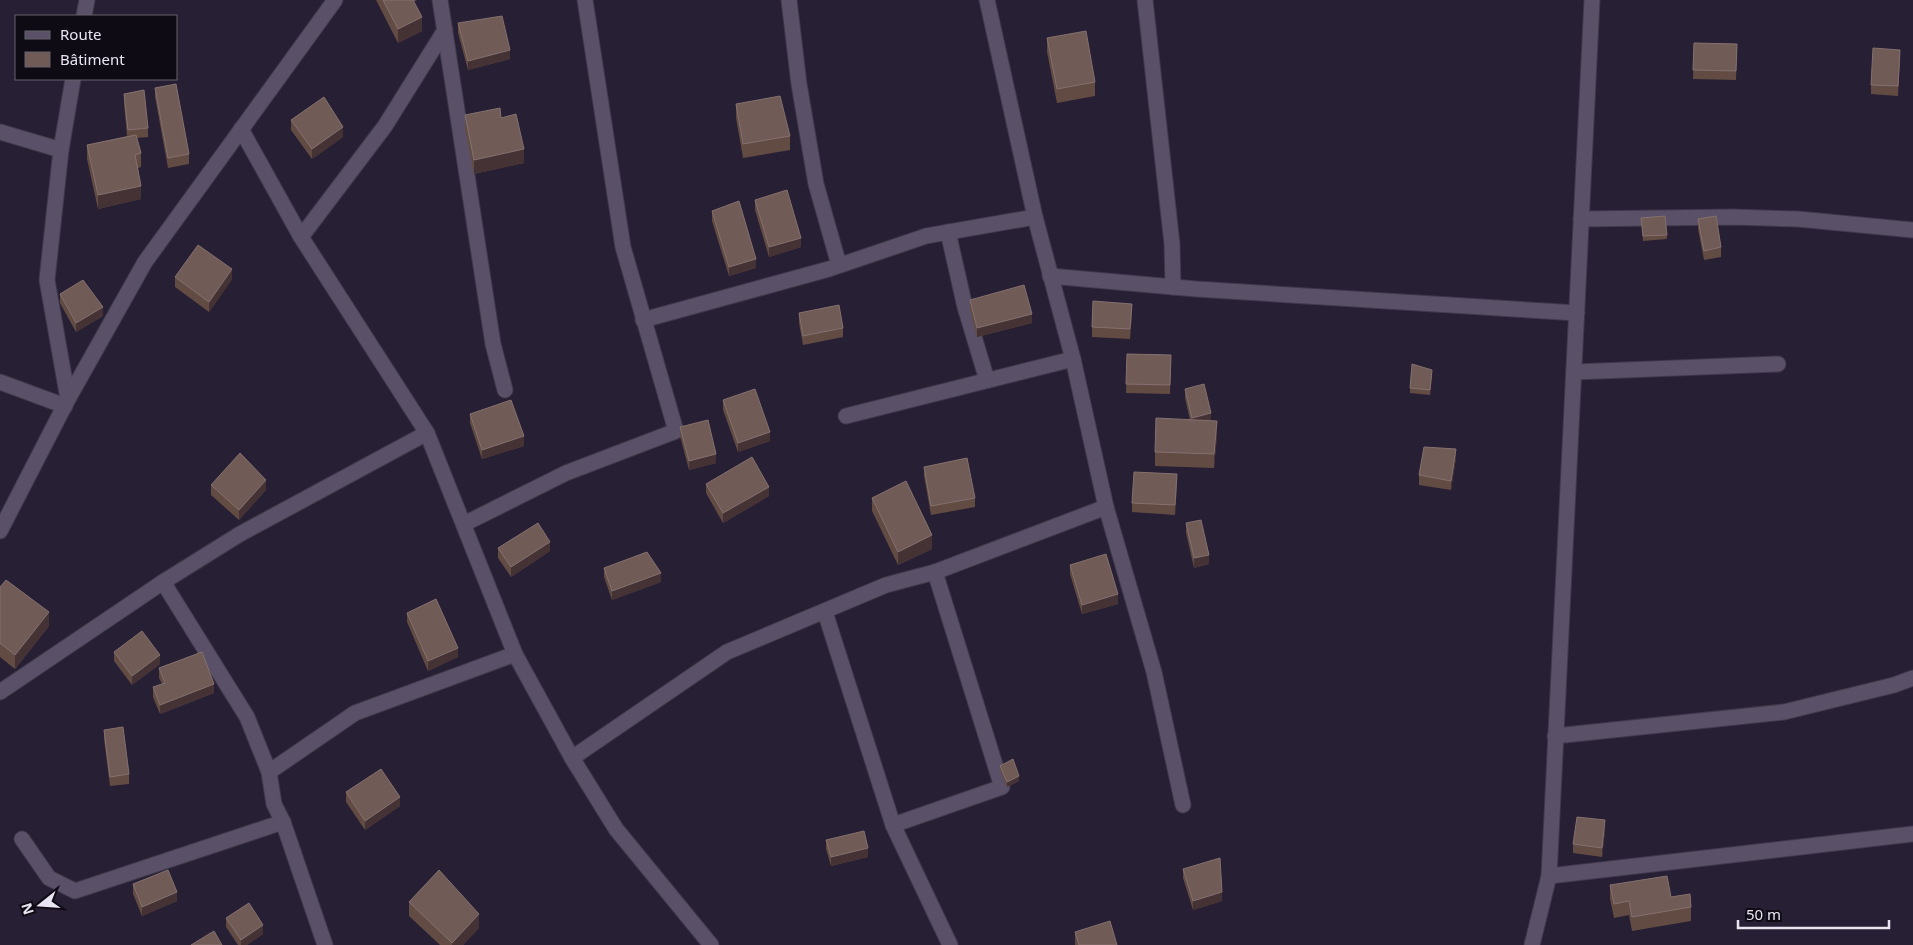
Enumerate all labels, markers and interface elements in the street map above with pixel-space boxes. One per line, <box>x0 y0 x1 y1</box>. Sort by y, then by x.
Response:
legend <box>15 15 178 80</box>
text: Route <box>60 24 102 44</box>
text: Bâtiment <box>60 49 125 69</box>
north arrow <box>15 880 65 930</box>
scale bar <box>1738 898 1889 930</box>
text: N <box>16 901 38 917</box>
text: 50 m <box>1746 904 1781 924</box>

